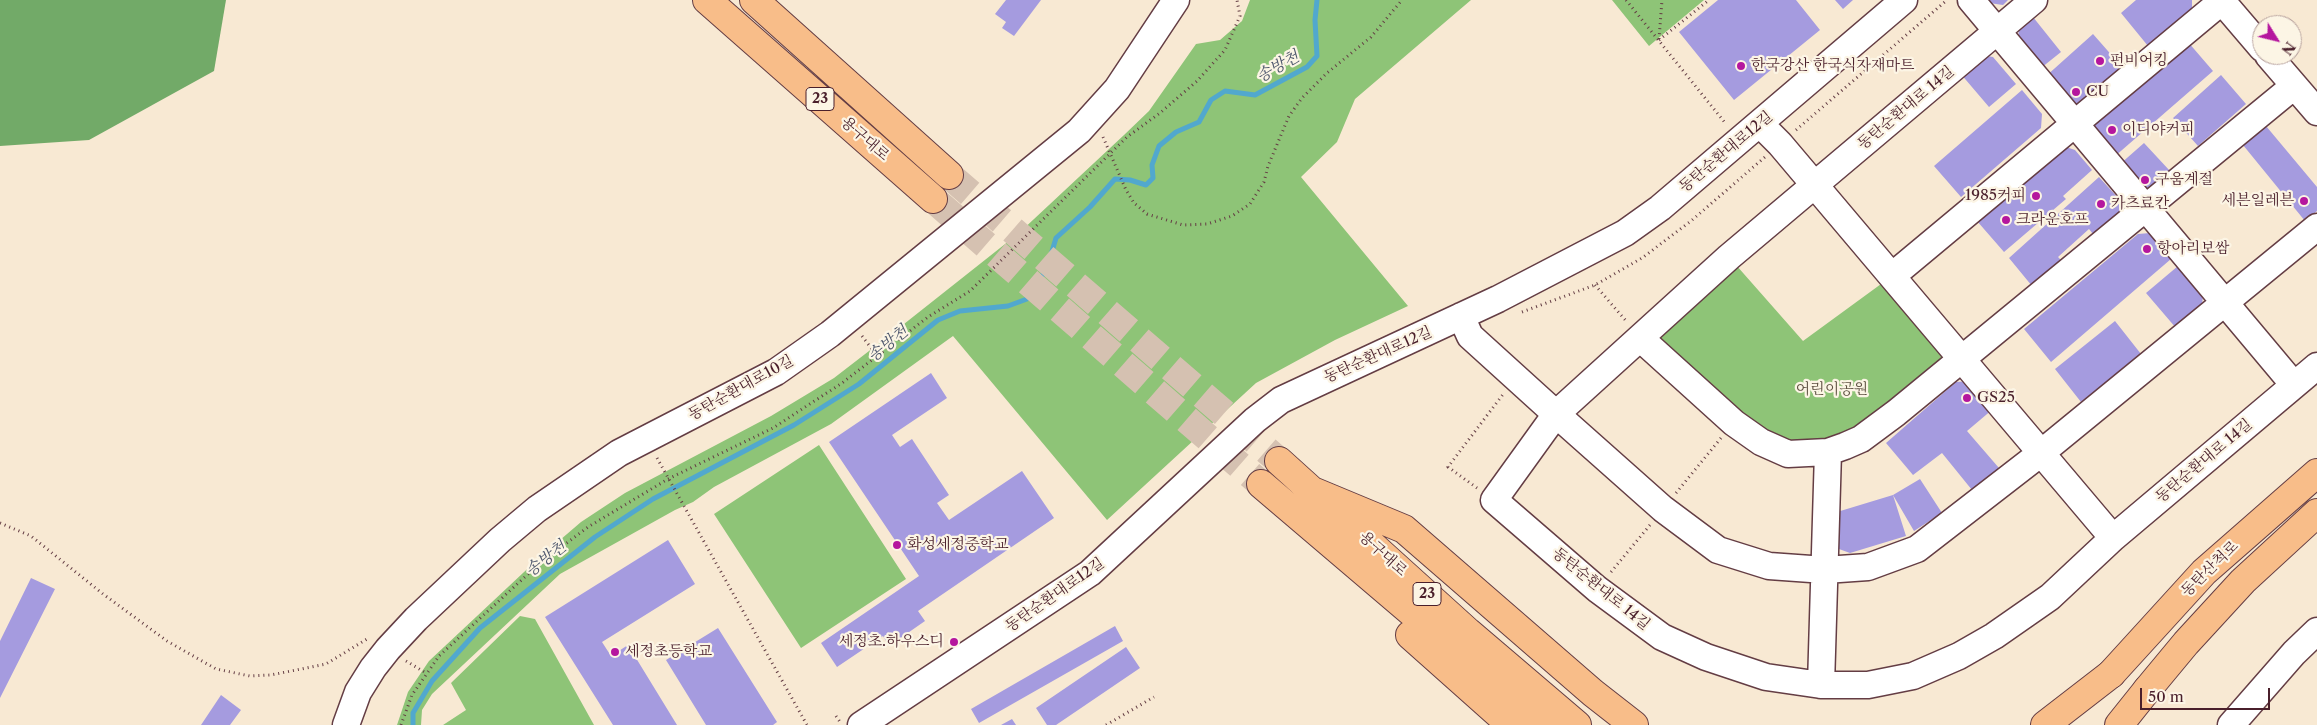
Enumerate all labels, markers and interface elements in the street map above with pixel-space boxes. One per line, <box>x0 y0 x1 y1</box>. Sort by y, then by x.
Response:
north arrow <box>2252 15 2302 65</box>
text: N <box>2277 38 2299 58</box>
water label: 송방천 <box>1253 47 1303 87</box>
place label: 펀비어킹 <box>2110 52 2168 70</box>
marker: 펀비어킹 <box>2094 55 2106 67</box>
place label: 한국강산 한국식자재마트 <box>1751 57 1914 75</box>
marker: 한국강산 한국식자재마트 <box>1735 60 1747 72</box>
street label: 동탄순환대로 14길 <box>1854 62 1958 154</box>
place label: CU <box>2086 83 2109 101</box>
marker: CU <box>2070 86 2082 98</box>
road number: 23 <box>806 88 834 110</box>
street label: 동탄순환대로12길 <box>1676 108 1776 196</box>
street label: 용구대로 <box>837 113 893 165</box>
place label: 이디야커피 <box>2122 121 2194 139</box>
marker: 이디야커피 <box>2106 124 2118 136</box>
place label: 구움계절 <box>2155 171 2213 189</box>
marker: 구움계절 <box>2139 174 2151 186</box>
place label: 1985커피 <box>1965 187 2026 205</box>
marker: 1985커피 <box>2030 190 2042 202</box>
place label: 세븐일레븐 <box>2222 192 2294 210</box>
place label: 카츠료칸 <box>2111 195 2169 213</box>
marker: 세븐일레븐 <box>2298 195 2310 207</box>
marker: 카츠료칸 <box>2095 198 2107 210</box>
place label: 크라운호프 <box>2016 211 2088 229</box>
marker: 크라운호프 <box>2000 214 2012 226</box>
place label: 항아리보쌈 <box>2157 240 2229 258</box>
marker: 항아리보쌈 <box>2141 243 2153 255</box>
water label: 송방천 <box>864 322 912 366</box>
street label: 동탄순환대로12길 <box>1321 323 1435 387</box>
street label: 동탄순환대로10길 <box>685 352 797 424</box>
park label: 어린이공원 <box>1796 381 1868 399</box>
place label: GS25 <box>1977 389 2015 407</box>
marker: GS25 <box>1961 392 1973 404</box>
street label: 동탄순환대로 14길 <box>2152 415 2256 507</box>
street label: 용구대로 <box>1355 528 1411 580</box>
place label: 화성세정중학교 <box>907 536 1008 554</box>
water label: 송방천 <box>522 537 570 581</box>
street label: 동탄산척로 <box>2178 537 2242 601</box>
marker: 화성세정중학교 <box>891 539 903 551</box>
street label: 동탄순환대로 14길 <box>1549 544 1653 634</box>
street label: 동탄순환대로12길 <box>1002 554 1108 636</box>
road number: 23 <box>1413 582 1441 606</box>
place label: 세정초.하우스디 <box>839 633 944 651</box>
marker: 세정초.하우스디 <box>948 636 960 648</box>
place label: 세정초등학교 <box>625 643 712 661</box>
marker: 세정초등학교 <box>609 646 621 658</box>
scale bar <box>2142 678 2272 710</box>
text: 50 m <box>2148 687 2184 706</box>

